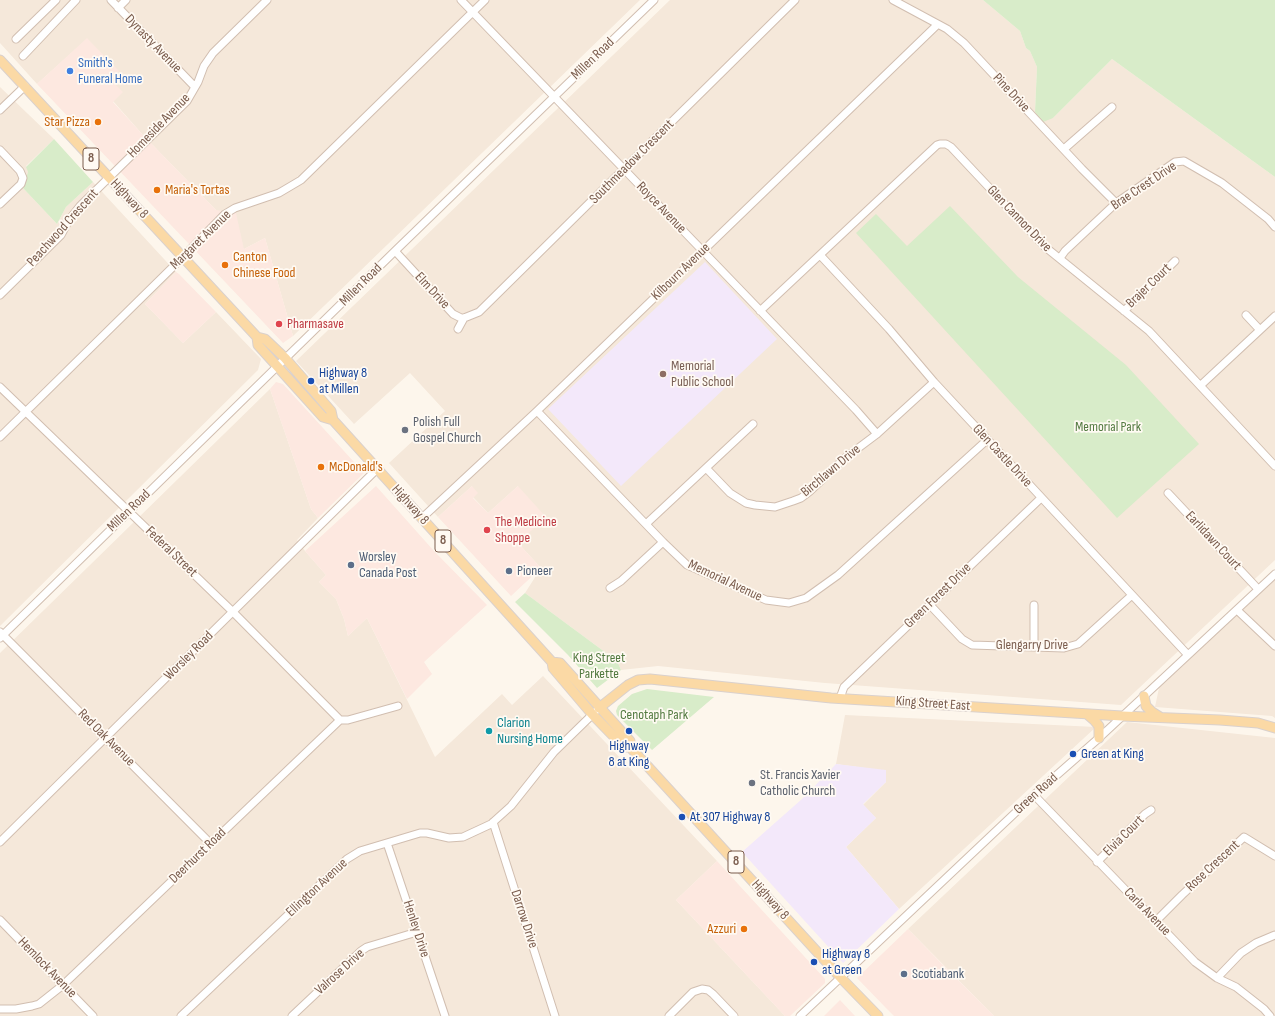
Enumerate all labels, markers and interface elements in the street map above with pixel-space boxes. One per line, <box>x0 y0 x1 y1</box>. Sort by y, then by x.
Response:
street label: Dynasty Avenue <box>121 11 185 77</box>
street label: Millen Road <box>568 34 618 84</box>
place label: Smith's Funeral Home <box>78 55 142 88</box>
marker: Smith's Funeral Home <box>65 66 75 76</box>
street label: Pine Drive <box>989 70 1033 116</box>
street label: Homeside Avenue <box>124 90 194 162</box>
place label: Star Pizza <box>44 114 90 130</box>
street label: Southmeadow Crescent <box>586 116 678 208</box>
marker: Star Pizza <box>93 117 103 127</box>
road number: 8 <box>83 148 99 170</box>
street label: Brae Crest Drive <box>1108 158 1180 214</box>
street label: Highway 8 <box>106 176 152 222</box>
street label: Royce Avenue <box>632 179 690 237</box>
place label: Maria's Tortas <box>165 182 230 198</box>
street label: Glen Cannon Drive <box>983 182 1055 256</box>
marker: Maria's Tortas <box>152 185 162 195</box>
street label: Peachwood Crescent <box>24 186 102 270</box>
street label: Margaret Avenue <box>167 207 235 273</box>
street label: Kilbourn Avenue <box>648 240 714 304</box>
place label: Canton Chinese Food <box>233 249 295 282</box>
marker: Canton Chinese Food <box>220 260 230 270</box>
street label: Millen Road <box>336 260 386 310</box>
street label: Brajer Court <box>1123 260 1175 312</box>
street label: Elm Drive <box>411 269 453 313</box>
place label: Pharmasave <box>287 316 344 332</box>
marker: Pharmasave <box>274 319 284 329</box>
place label: Memorial Public School <box>671 358 734 390</box>
place label: Highway 8 at Millen <box>319 365 367 398</box>
marker: Memorial Public School <box>658 369 668 379</box>
marker: Highway 8 at Millen <box>306 376 316 386</box>
place label: Polish Full Gospel Church <box>413 414 481 446</box>
park label: Memorial Park <box>1075 419 1141 435</box>
street label: Glen Castle Drive <box>969 421 1035 491</box>
marker: Polish Full Gospel Church <box>400 425 410 435</box>
street label: Birchlawn Drive <box>798 441 864 501</box>
place label: McDonald's <box>329 459 383 475</box>
marker: McDonald's <box>316 462 326 472</box>
street label: Highway 8 <box>388 482 432 528</box>
street label: Millen Road <box>104 486 154 536</box>
street label: Earlidawn Court <box>1181 508 1245 574</box>
place label: The Medicine Shoppe <box>495 514 557 546</box>
street label: Federal Street <box>142 523 200 581</box>
marker: The Medicine Shoppe <box>482 525 492 535</box>
road number: 8 <box>435 530 451 552</box>
place label: Worsley Canada Post <box>359 549 417 582</box>
street label: Memorial Avenue <box>685 557 765 605</box>
marker: Worsley Canada Post <box>346 560 356 570</box>
street label: Green Forest Drive <box>901 560 975 632</box>
place label: Pioneer <box>517 563 553 579</box>
marker: Pioneer <box>504 566 514 576</box>
street label: Worsley Road <box>161 628 217 684</box>
street label: Glengarry Drive <box>996 637 1068 653</box>
park label: King Street Parkette <box>573 650 625 682</box>
street label: King Street East <box>895 693 971 715</box>
street label: Red Oak Avenue <box>74 706 138 770</box>
park label: Cenotaph Park <box>620 707 688 723</box>
place label: Clarion Nursing Home <box>497 715 563 748</box>
marker: Clarion Nursing Home <box>484 726 494 736</box>
marker: Highway 8 at King <box>624 726 634 736</box>
place label: Highway 8 at King <box>609 738 649 770</box>
place label: Green at King <box>1081 746 1144 762</box>
marker: Green at King <box>1068 749 1078 759</box>
place label: St. Francis Xavier Catholic Church <box>760 767 840 800</box>
street label: Green Road <box>1010 770 1062 818</box>
marker: St. Francis Xavier Catholic Church <box>747 778 757 788</box>
place label: At 307 Highway 8 <box>690 809 770 825</box>
marker: At 307 Highway 8 <box>677 812 687 822</box>
street label: Elvia Court <box>1100 812 1148 860</box>
street label: Deerhurst Road <box>166 825 230 887</box>
street label: Rose Crescent <box>1183 837 1243 895</box>
road number: 8 <box>728 851 744 873</box>
street label: Ellington Avenue <box>283 855 351 921</box>
street label: Highway 8 <box>748 877 792 923</box>
street label: Carla Avenue <box>1120 884 1174 940</box>
street label: Darrow Drive <box>507 888 541 950</box>
street label: Henley Drive <box>399 898 433 960</box>
place label: Azzuri <box>707 921 736 937</box>
marker: Azzuri <box>739 924 749 934</box>
street label: Hemlock Avenue <box>14 934 80 1002</box>
street label: Valrose Drive <box>312 945 368 999</box>
place label: Highway 8 at Green <box>822 946 870 978</box>
marker: Highway 8 at Green <box>809 957 819 967</box>
place label: Scotiabank <box>912 966 964 982</box>
marker: Scotiabank <box>899 969 909 979</box>

